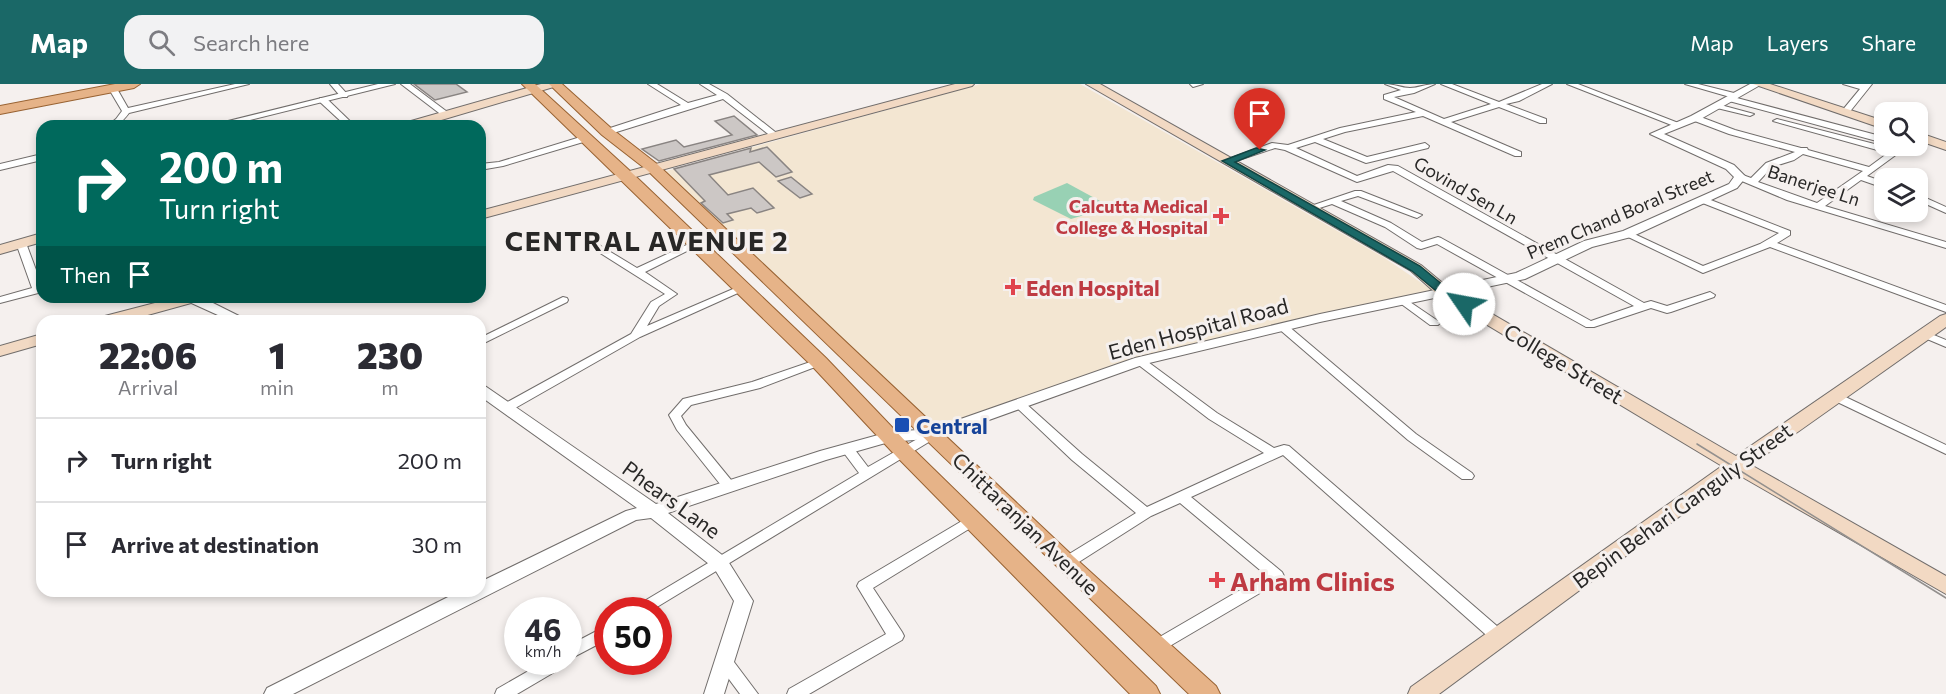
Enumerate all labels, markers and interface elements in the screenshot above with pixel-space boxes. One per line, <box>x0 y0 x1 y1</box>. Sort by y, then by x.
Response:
search box <box>124 15 544 69</box>
text: Map <box>30 25 88 59</box>
icon: search <box>145 26 178 59</box>
text: Search here <box>193 29 309 56</box>
text: Map <box>1690 30 1734 55</box>
text: Layers <box>1767 30 1829 55</box>
text: Share <box>1862 30 1916 55</box>
pin <box>1234 88 1285 150</box>
icon: arrive <box>1243 97 1276 130</box>
map controls <box>1874 102 1928 222</box>
button: search <box>1874 102 1928 156</box>
text: 200 m <box>159 140 283 192</box>
icon: right <box>60 144 138 222</box>
street label: Govind Sen Ln <box>1410 151 1522 229</box>
street label: Banerjee Ln <box>1765 160 1863 210</box>
street label: Prem Chand Boral Street <box>1523 165 1717 263</box>
button: layers <box>1874 168 1928 222</box>
text: Turn right <box>159 192 279 225</box>
place label: Calcutta Medical College & Hospital <box>1056 195 1208 238</box>
marker: Calcutta Medical College & Hospital <box>1212 207 1230 225</box>
district label: CENTRAL AVENUE 2 <box>505 224 789 257</box>
icon: arrive <box>123 258 156 291</box>
text: Then <box>60 261 111 288</box>
position arrow <box>1432 272 1496 336</box>
place label: Eden Hospital <box>1026 275 1160 300</box>
marker: Eden Hospital <box>1004 278 1022 296</box>
street label: Eden Hospital Road <box>1105 292 1291 364</box>
street label: College Street <box>1500 318 1628 408</box>
text: 22:06 <box>99 332 197 376</box>
text: 1 <box>269 332 285 376</box>
text: 230 <box>357 332 423 376</box>
text: Arrival <box>118 375 178 399</box>
text: min <box>260 375 294 399</box>
text: m <box>381 375 399 399</box>
place label: Central <box>916 413 988 438</box>
marker: Central <box>893 416 911 434</box>
street label: Bepin Behari Ganguly Street <box>1567 417 1797 593</box>
icon: right <box>60 444 93 477</box>
text: Turn right <box>111 447 212 474</box>
text: 200 m <box>398 447 462 474</box>
street label: Chittaranjan Avenue <box>948 447 1104 599</box>
street label: Phears Lane <box>618 455 726 543</box>
icon: arrive <box>60 528 93 561</box>
text: Arrive at destination <box>111 531 319 558</box>
text: 30 m <box>412 531 462 558</box>
place label: Arham Clinics <box>1230 565 1395 596</box>
marker: Arham Clinics <box>1208 571 1226 589</box>
speed limit sign: 50 <box>594 597 672 675</box>
text: 46 <box>525 610 561 647</box>
text: km/h <box>525 642 561 660</box>

